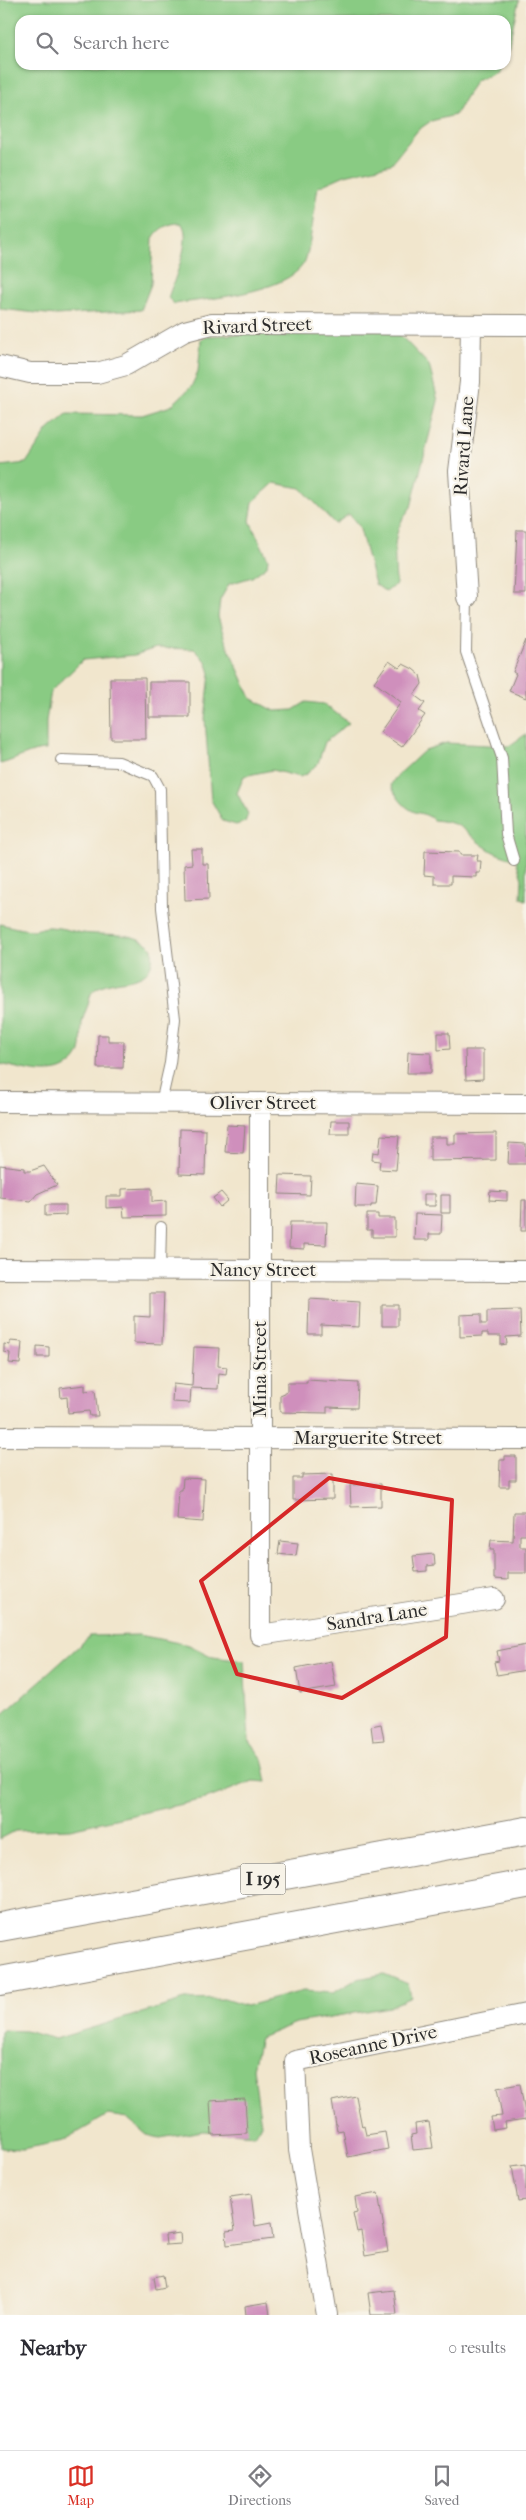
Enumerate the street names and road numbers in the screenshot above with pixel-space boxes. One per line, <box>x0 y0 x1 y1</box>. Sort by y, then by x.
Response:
street label: Rivard Street <box>202 313 312 339</box>
street label: Rivard Lane <box>450 395 478 497</box>
street label: Oliver Street <box>210 1092 316 1114</box>
street label: Nancy Street <box>210 1259 316 1281</box>
street label: Mina Street <box>249 1320 271 1418</box>
street label: Marguerite Street <box>294 1427 443 1449</box>
street label: Sandra Lane <box>325 1598 429 1636</box>
road number: I 195 <box>240 1864 286 1895</box>
street label: Roseanne Drive <box>307 2021 439 2069</box>

